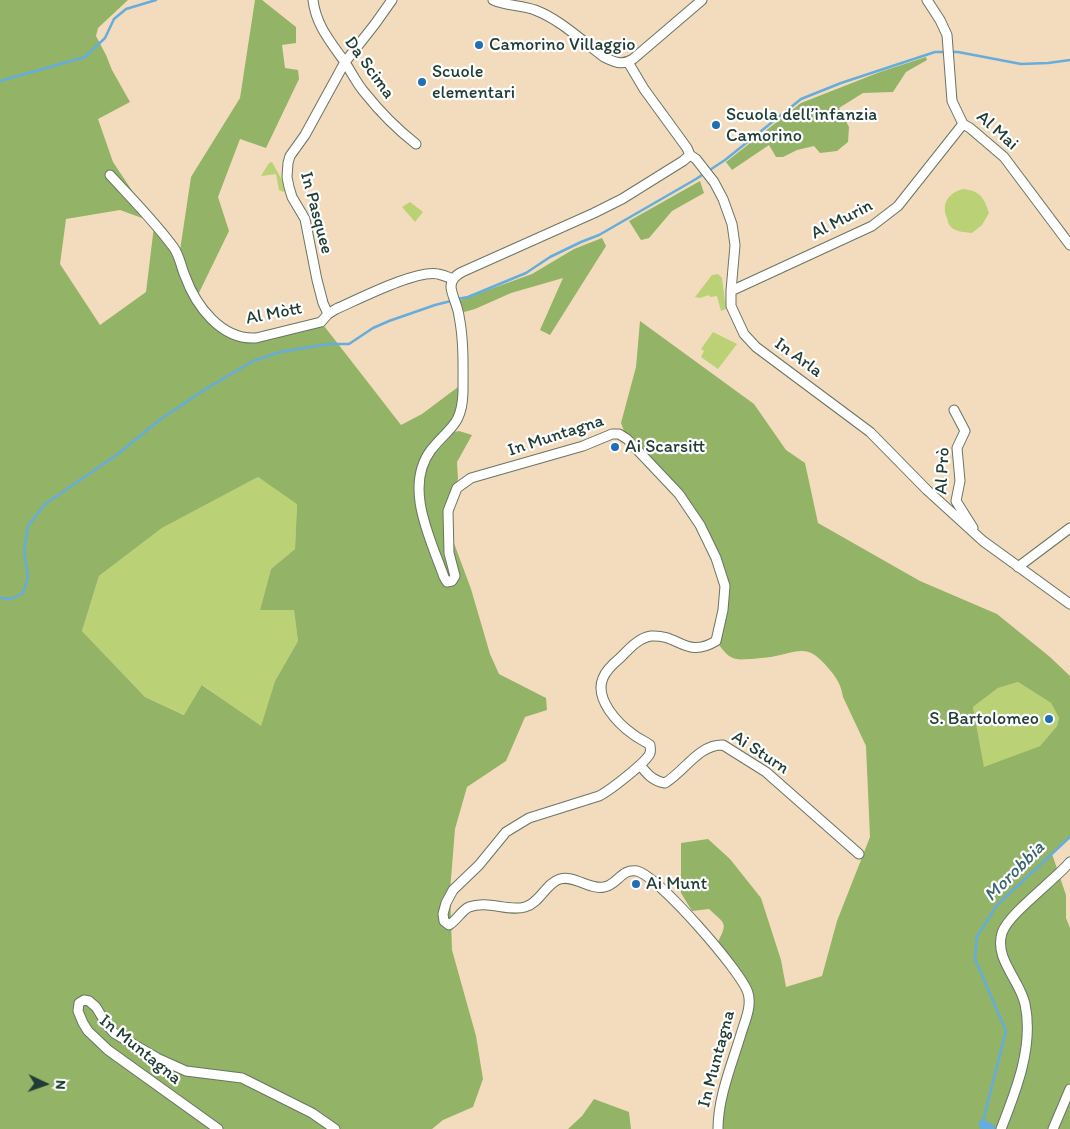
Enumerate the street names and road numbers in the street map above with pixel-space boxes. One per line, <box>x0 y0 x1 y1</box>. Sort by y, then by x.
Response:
street label: Da Scima <box>339 33 399 103</box>
street label: Al Mai <box>972 107 1022 155</box>
street label: In Pasquee <box>295 169 337 257</box>
street label: Al Murin <box>808 195 876 245</box>
street label: Al Mòtt <box>244 298 304 330</box>
street label: In Arla <box>770 333 826 383</box>
street label: In Muntagna <box>505 410 607 462</box>
street label: Al Prò <box>931 447 955 495</box>
street label: Ai Sturn <box>727 727 793 779</box>
street label: In Muntagna <box>694 1008 740 1110</box>
street label: In Muntagna <box>95 1010 185 1090</box>

